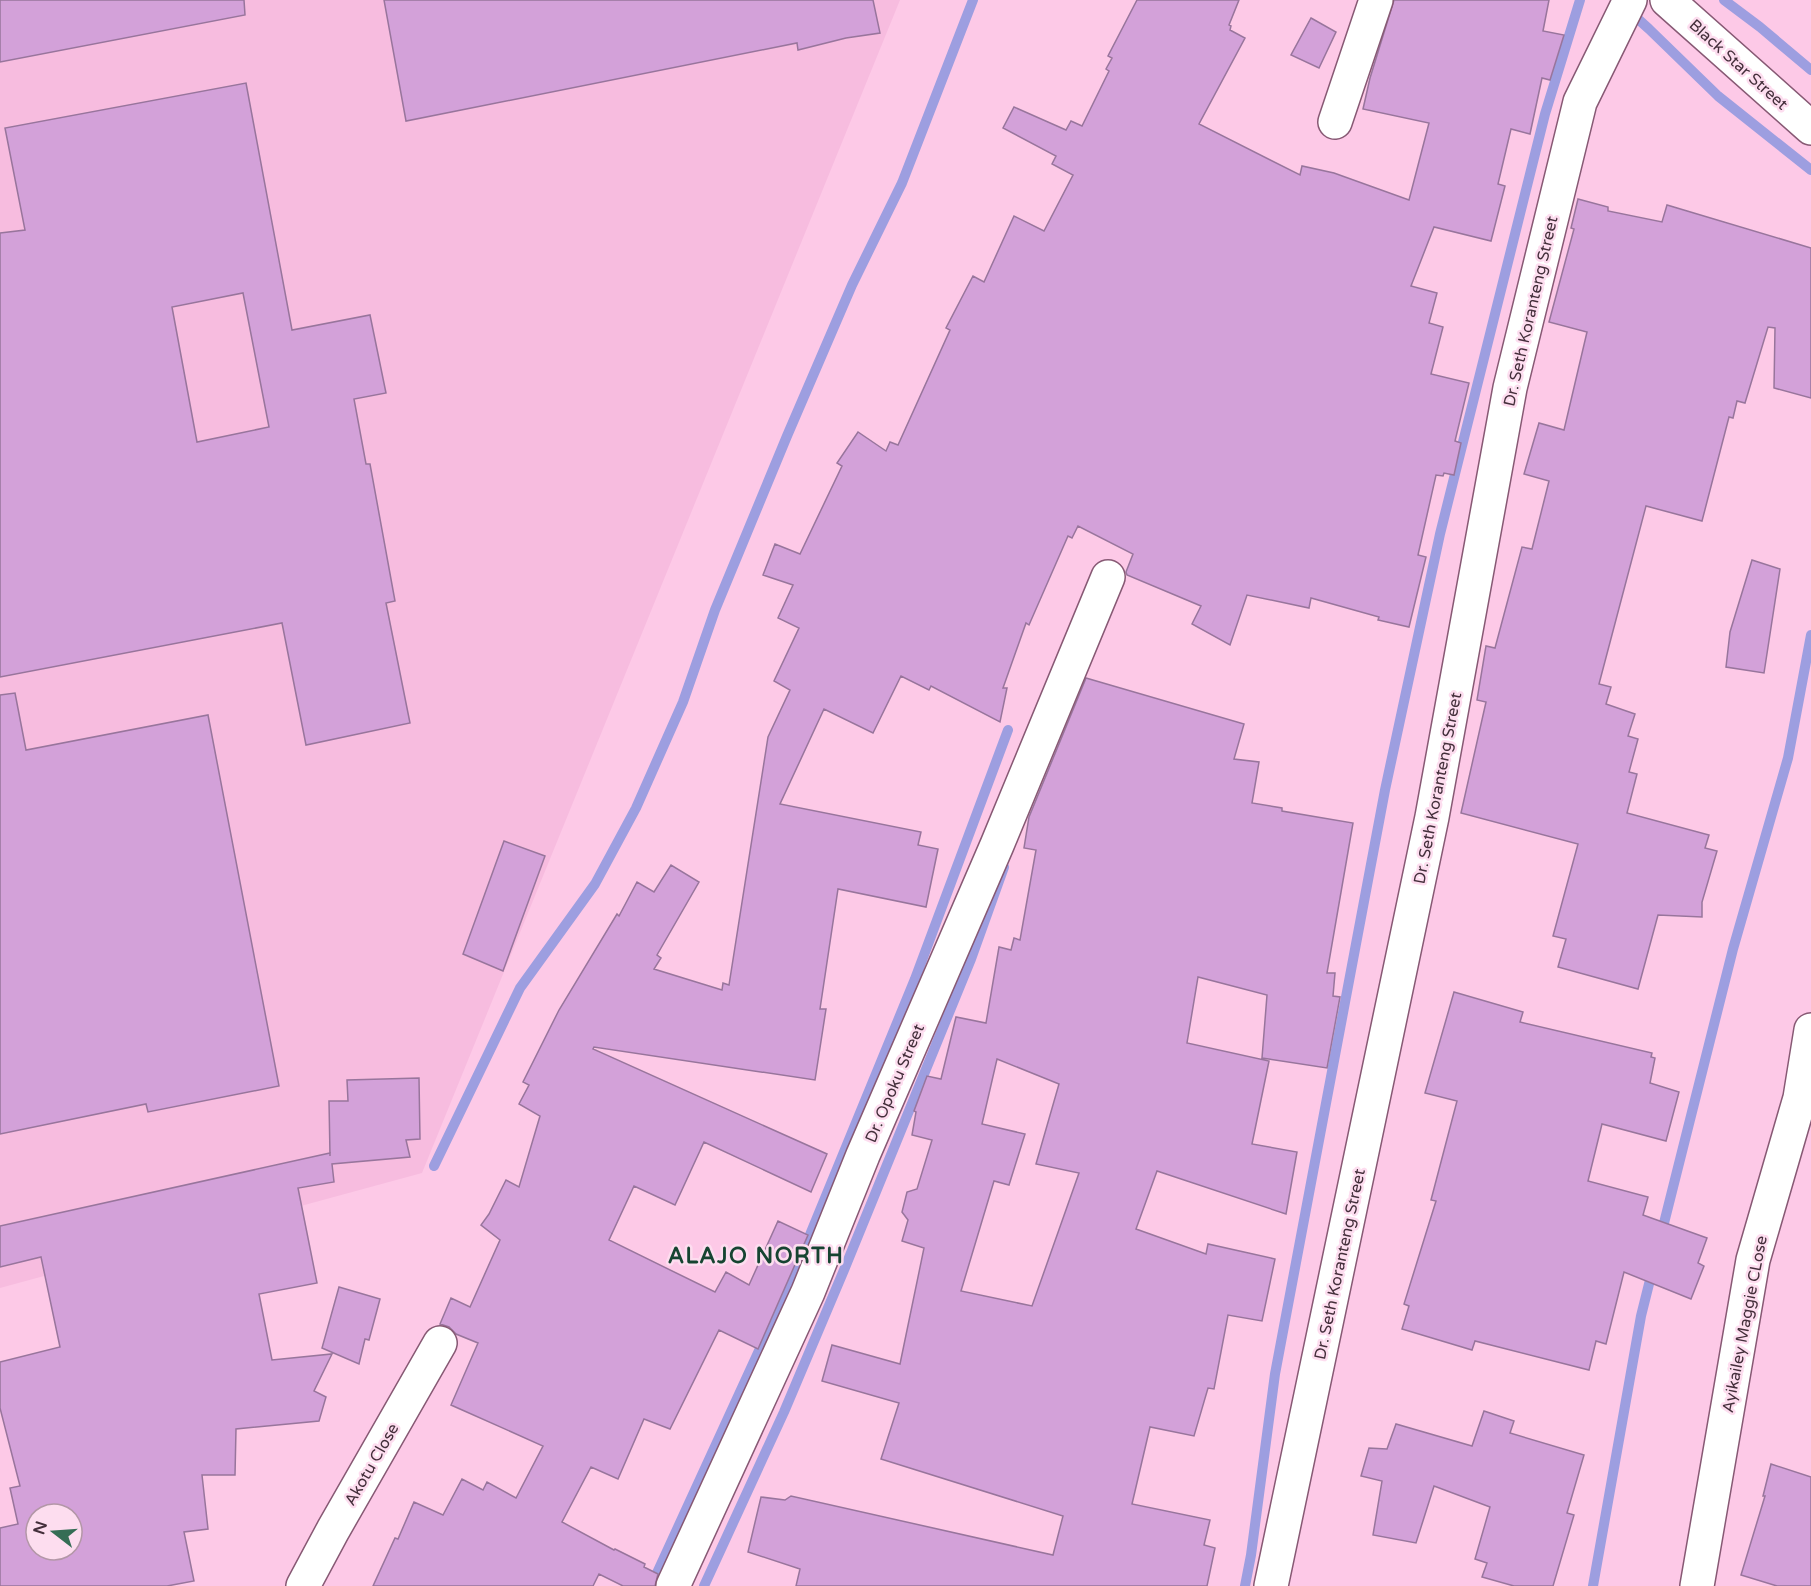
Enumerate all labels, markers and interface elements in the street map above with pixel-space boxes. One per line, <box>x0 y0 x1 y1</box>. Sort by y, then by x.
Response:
street label: Black Star Street <box>1685 15 1792 114</box>
street label: Dr. Seth Koranteng Street <box>1499 214 1563 408</box>
street label: Dr. Seth Koranteng Street <box>1410 691 1466 886</box>
street label: Dr. Opoku Street <box>861 1021 929 1146</box>
street label: Dr. Seth Koranteng Street <box>1310 1167 1370 1362</box>
street label: Ayikailey Maggie CLose <box>1718 1234 1772 1414</box>
district label: ALAJO NORTH <box>668 1243 844 1269</box>
street label: Akotu Close <box>340 1420 403 1509</box>
north arrow <box>24 1502 84 1562</box>
text: N <box>29 1519 52 1537</box>

